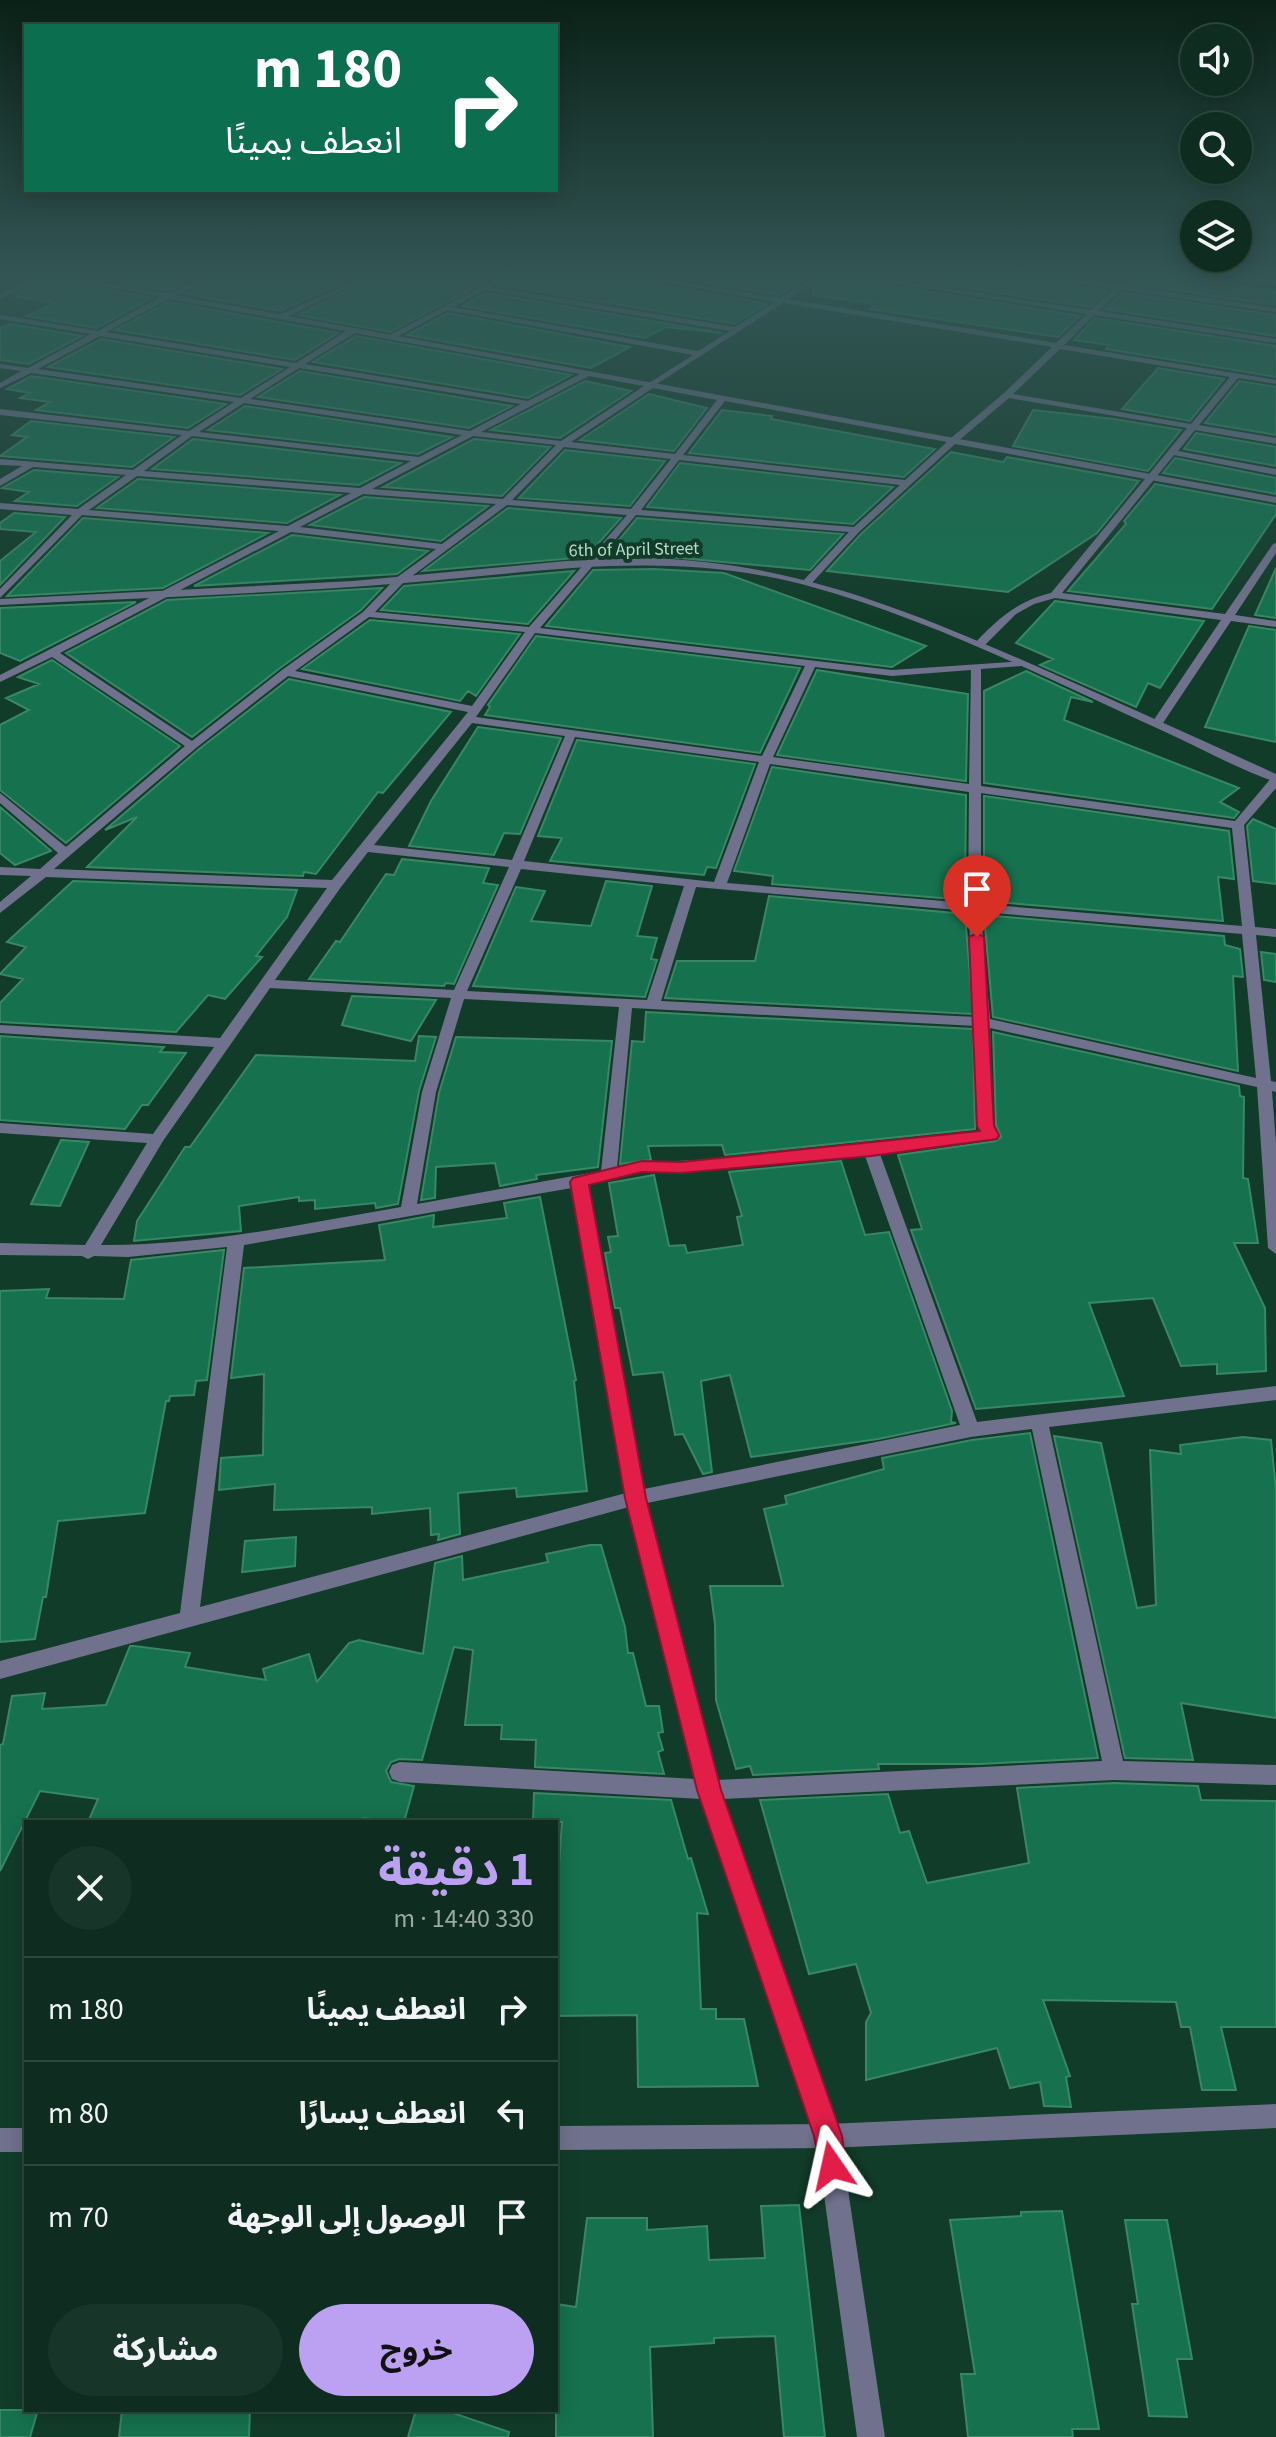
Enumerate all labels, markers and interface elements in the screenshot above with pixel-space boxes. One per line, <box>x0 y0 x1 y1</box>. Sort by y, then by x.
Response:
map controls <box>1180 24 1252 272</box>
button: sound <box>1180 24 1252 96</box>
text: 180 m <box>254 30 402 109</box>
icon: right <box>430 56 534 160</box>
button: search <box>1180 112 1252 184</box>
text: انعطف يمينًا <box>225 116 402 167</box>
button: layers <box>1180 200 1252 272</box>
street label: 6th of April Street <box>568 536 700 563</box>
pin <box>943 855 1011 937</box>
icon: arrive <box>955 867 999 911</box>
text: 1 دقيقة <box>378 1836 534 1904</box>
button: close <box>48 1846 132 1930</box>
text: 330 m · 14:40 <box>393 1900 534 1937</box>
icon: right <box>490 1987 534 2031</box>
text: 180 m <box>48 1988 124 2031</box>
text: انعطف يمينًا <box>307 1988 466 2031</box>
icon: left <box>490 2091 534 2135</box>
text: 80 m <box>48 2092 109 2135</box>
text: انعطف يسارًا <box>299 2092 466 2135</box>
position arrow <box>790 2124 874 2208</box>
icon: arrive <box>490 2195 534 2239</box>
text: 70 m <box>48 2196 109 2239</box>
text: الوصول إلى الوجهة <box>227 2196 466 2239</box>
button: مشاركة <box>48 2304 283 2396</box>
button: خروج <box>299 2304 534 2396</box>

